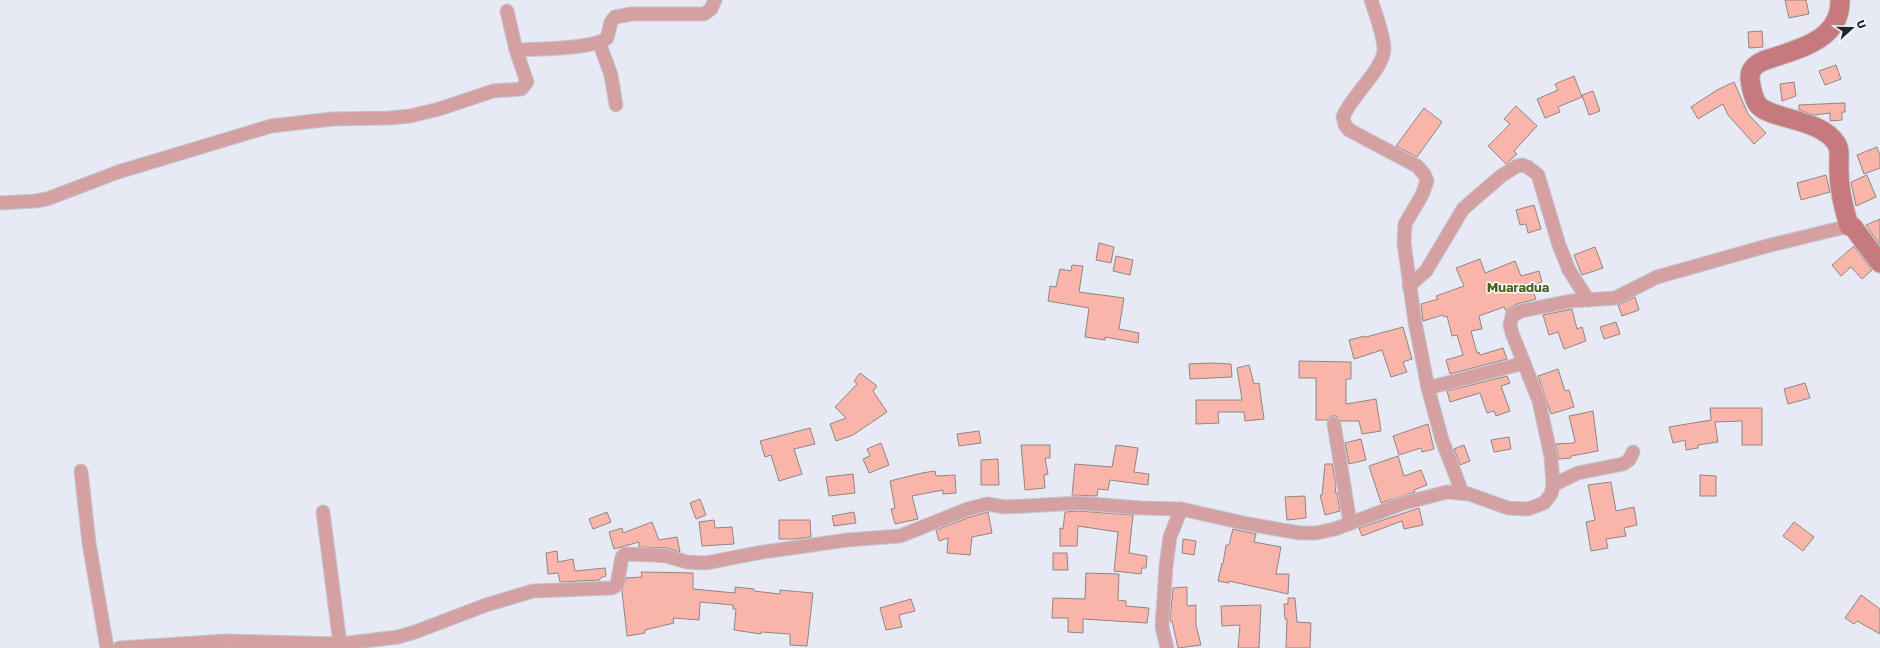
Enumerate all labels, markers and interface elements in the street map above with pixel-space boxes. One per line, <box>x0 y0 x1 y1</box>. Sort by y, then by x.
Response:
north arrow <box>1832 8 1872 48</box>
text: U <box>1854 18 1869 30</box>
district label: Muaradua <box>1487 279 1550 295</box>

